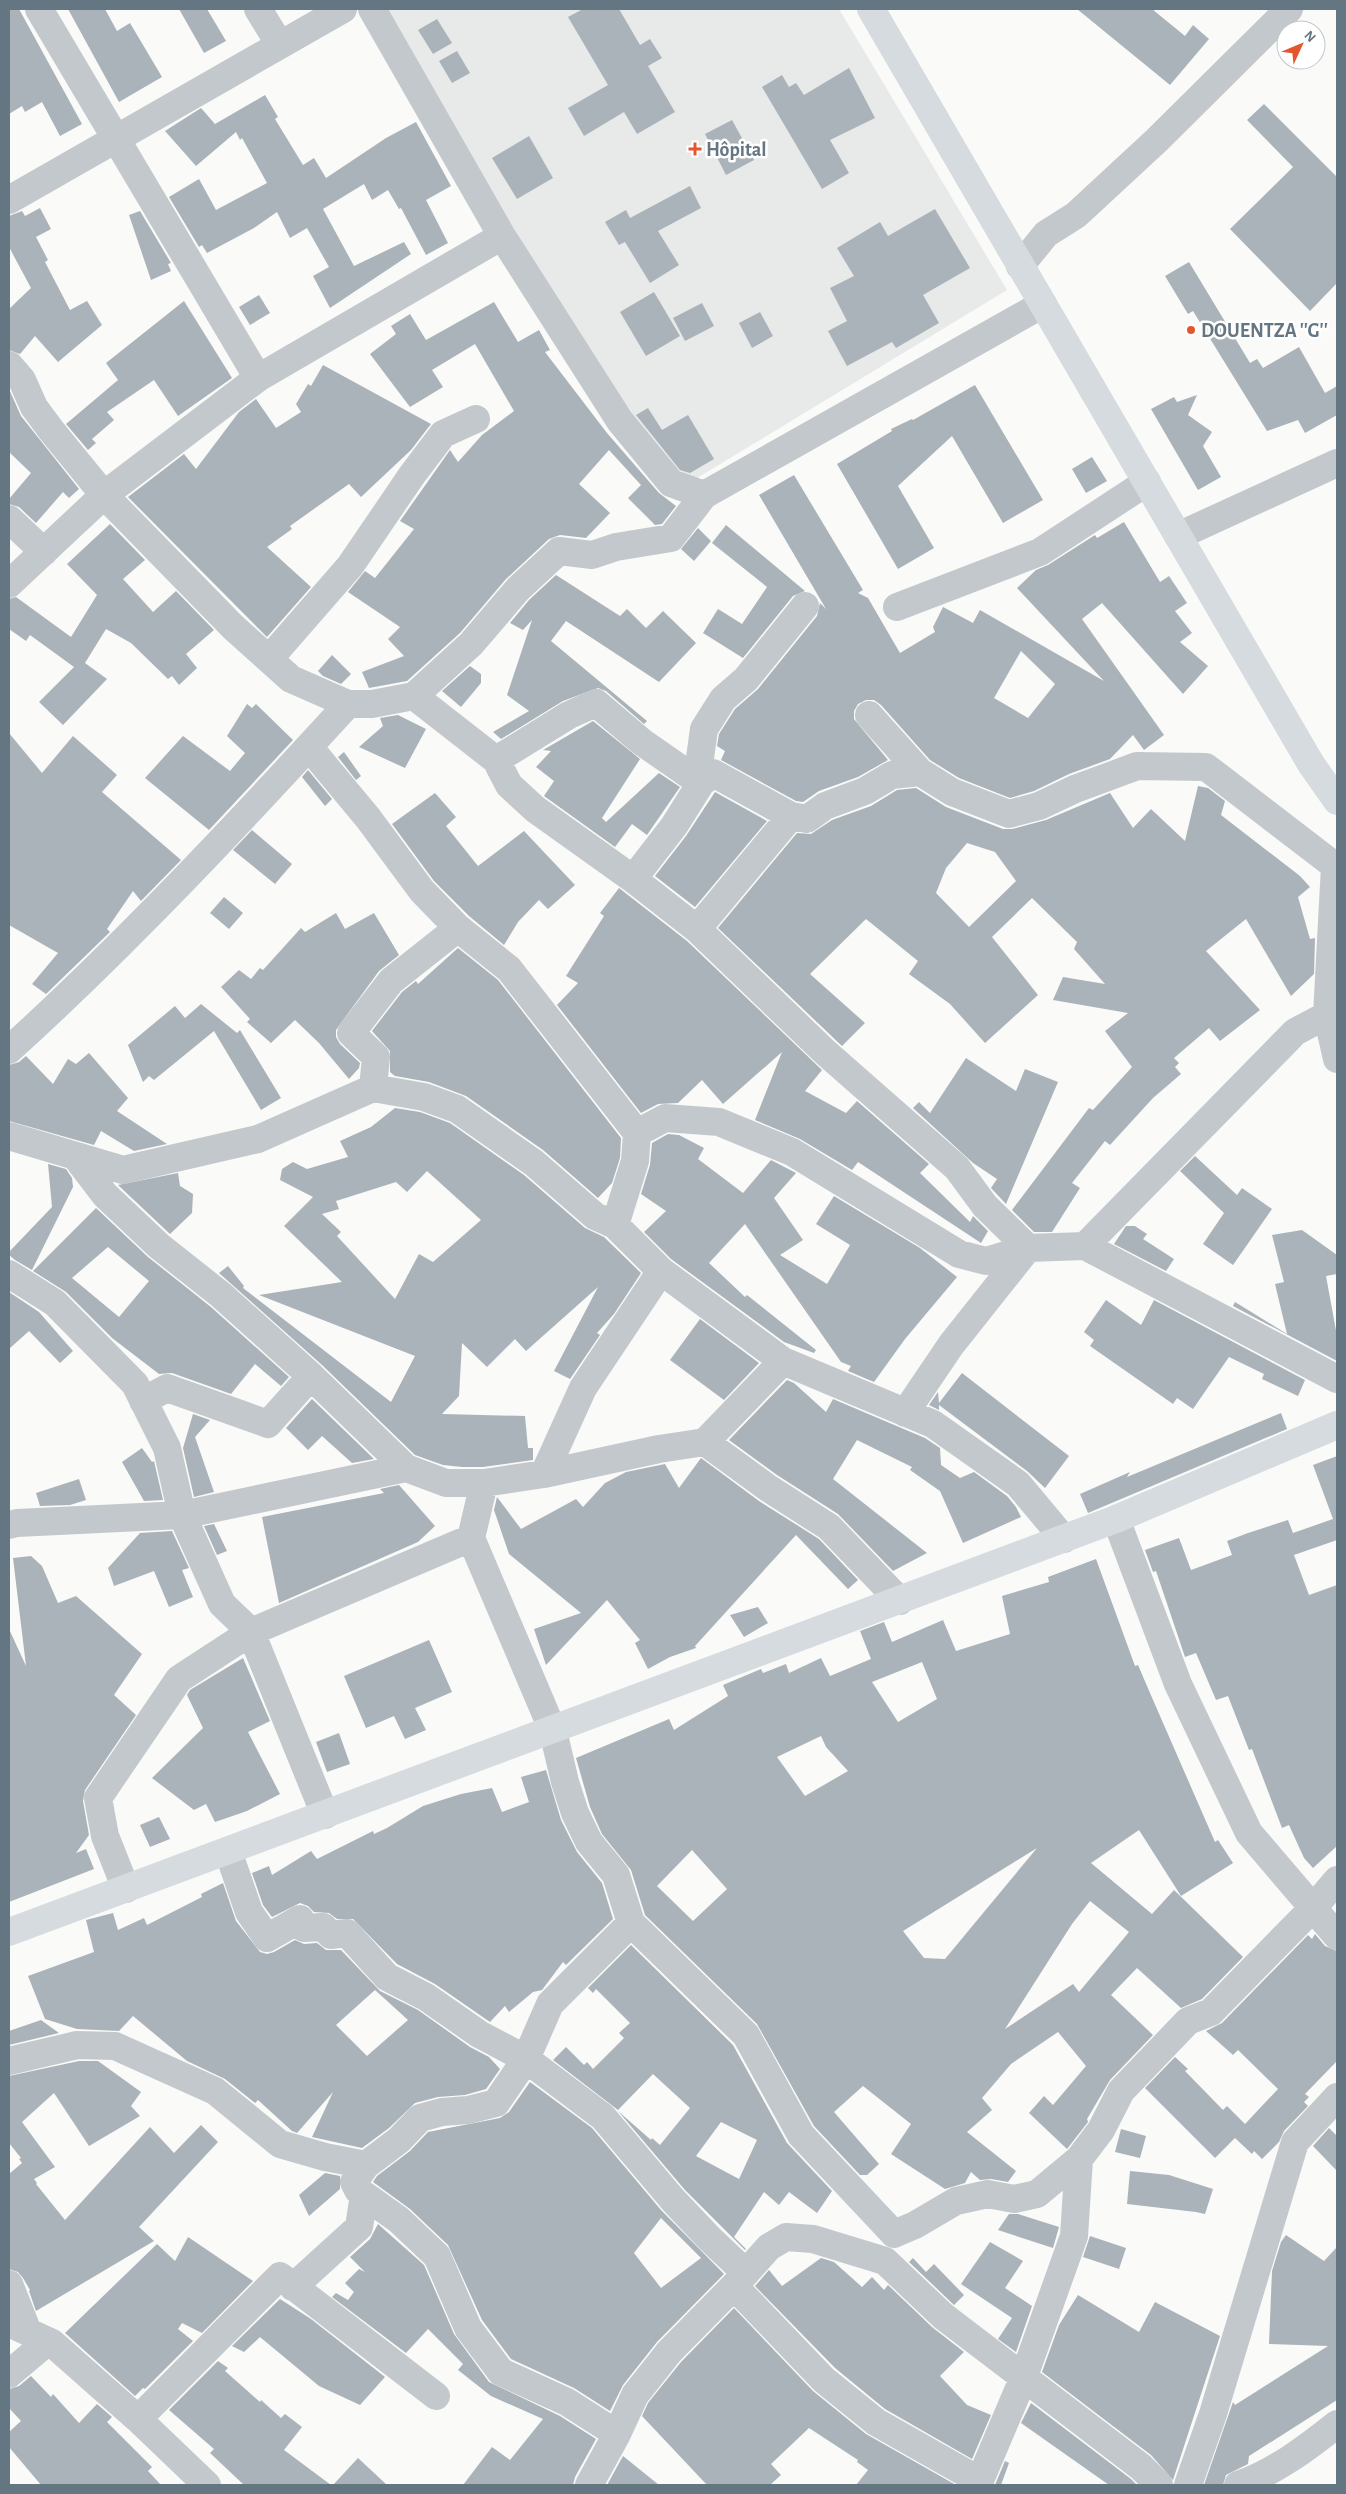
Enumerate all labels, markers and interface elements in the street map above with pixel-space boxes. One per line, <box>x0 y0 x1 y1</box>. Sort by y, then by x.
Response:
north arrow <box>1276 20 1326 70</box>
text: N <box>1301 28 1318 45</box>
place label: Hôpital <box>706 140 767 160</box>
marker: Hôpital <box>688 142 702 156</box>
place label: DOUENTZA ''G'' <box>1201 321 1328 341</box>
marker: DOUENTZA ''G'' <box>1185 324 1197 336</box>

